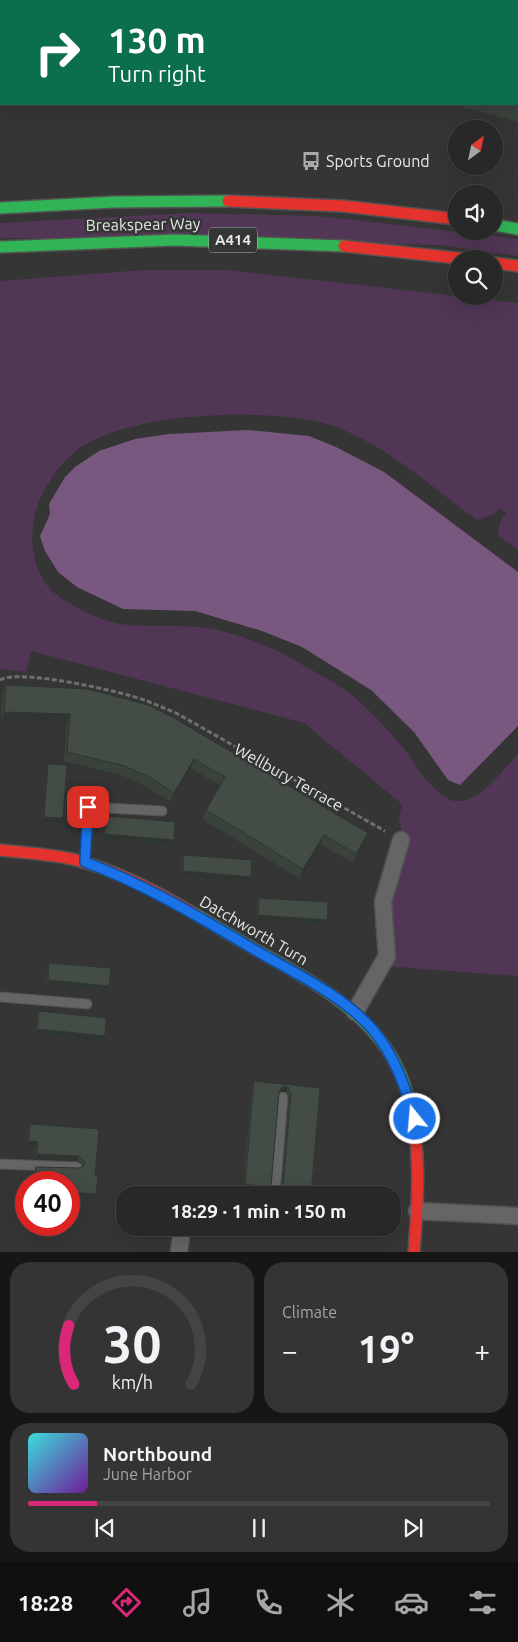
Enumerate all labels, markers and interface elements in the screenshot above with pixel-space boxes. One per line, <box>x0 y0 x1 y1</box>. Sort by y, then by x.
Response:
icon: right <box>25 20 90 85</box>
text: 130 m <box>108 20 206 60</box>
text: Turn right <box>108 61 206 86</box>
north arrow <box>448 120 502 175</box>
map controls <box>448 120 503 305</box>
bus stop icon: Sports Ground <box>300 150 322 172</box>
place label: Sports Ground <box>326 152 430 170</box>
button: sound <box>448 185 503 240</box>
street label: Breakspear Way <box>85 214 201 234</box>
road number: A414 <box>209 228 257 252</box>
button: search <box>448 250 503 305</box>
street label: Wellbury Terrace <box>231 740 347 814</box>
pin <box>67 786 109 828</box>
icon: arrive <box>74 793 102 821</box>
street label: Datchworth Turn <box>197 892 311 968</box>
position arrow <box>388 1092 440 1144</box>
speed limit sign: 40 <box>15 1171 80 1236</box>
text: 18:29 · 1 min · 150 m <box>171 1200 346 1222</box>
text: Climate <box>282 1303 337 1321</box>
text: 30 <box>103 1315 161 1373</box>
text: 19° <box>358 1328 414 1370</box>
text: − <box>282 1335 298 1366</box>
text: + <box>474 1335 490 1366</box>
text: km/h <box>111 1372 153 1392</box>
text: Northbound <box>103 1443 212 1465</box>
text: June Harbor <box>103 1465 192 1483</box>
icon: previous <box>91 1514 119 1542</box>
icon: pause <box>245 1514 273 1542</box>
icon: next <box>399 1514 427 1542</box>
icon: directions <box>109 1585 144 1620</box>
icon: music <box>180 1585 215 1620</box>
icon: phone <box>251 1585 286 1620</box>
icon: climate <box>323 1585 358 1620</box>
icon: car <box>394 1585 429 1620</box>
icon: filters <box>465 1585 500 1620</box>
text: 18:28 <box>18 1590 73 1615</box>

